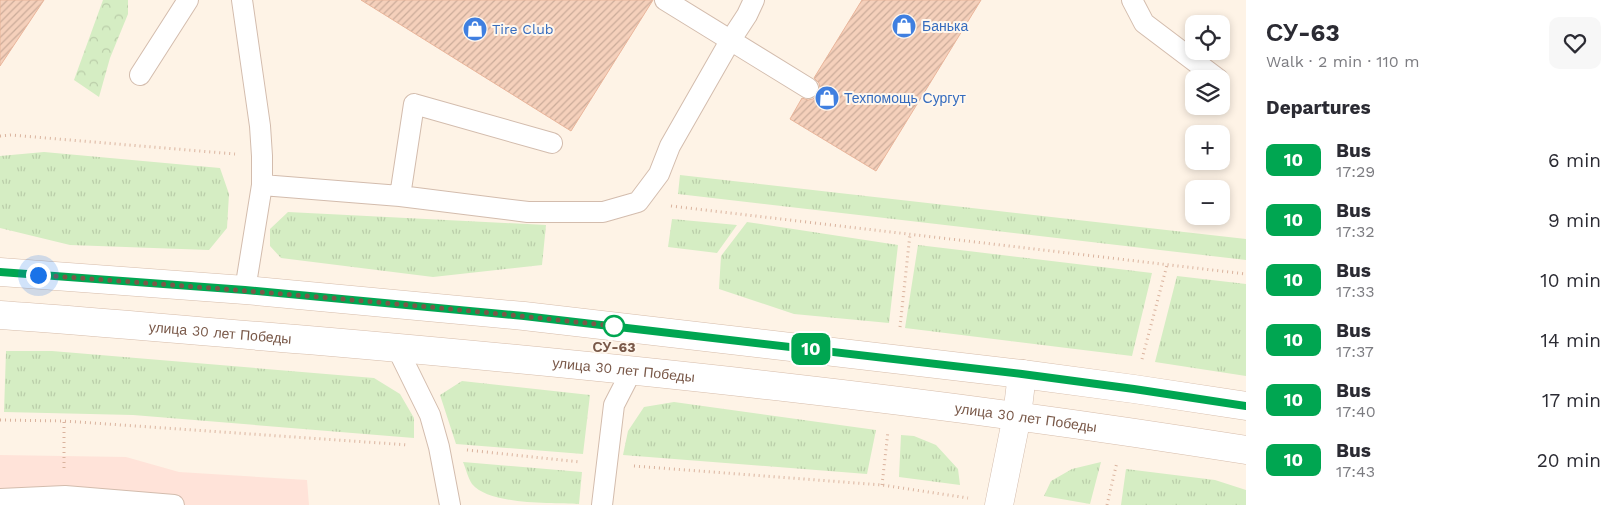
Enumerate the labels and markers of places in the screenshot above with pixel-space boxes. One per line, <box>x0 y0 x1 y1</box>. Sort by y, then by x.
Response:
shop icon: Банька <box>891 13 917 39</box>
shop icon: Tire Club <box>462 16 488 42</box>
place label: Банька <box>922 18 968 34</box>
place label: Tire Club <box>492 21 554 37</box>
shop icon: Техпомощь Сургут <box>814 85 840 111</box>
place label: Техпомощь Сургут <box>844 90 966 106</box>
marker: СУ-63 <box>603 315 625 337</box>
place label: СУ-63 <box>593 339 635 355</box>

